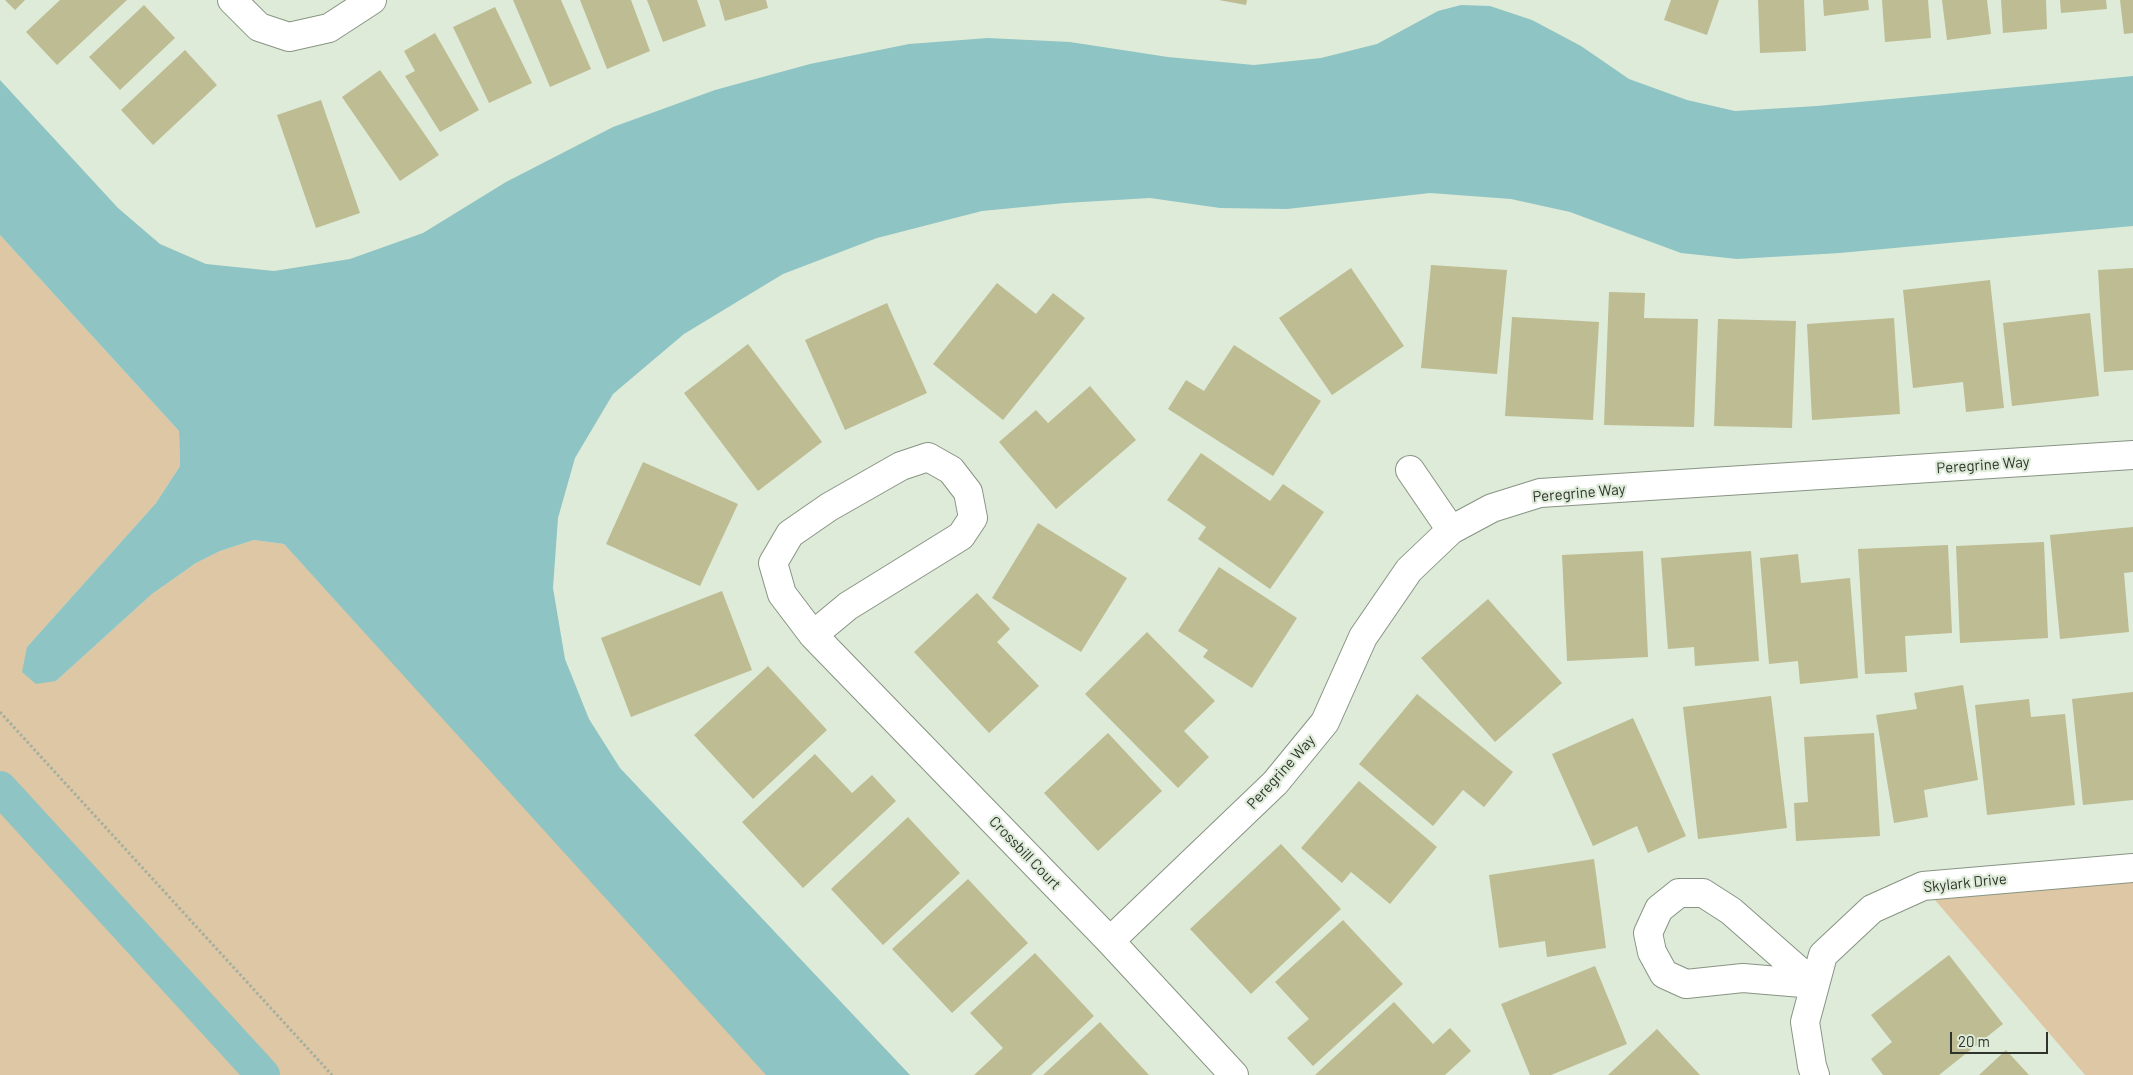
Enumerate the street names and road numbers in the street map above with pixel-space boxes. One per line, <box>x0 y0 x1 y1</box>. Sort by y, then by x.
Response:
street label: Peregrine Way <box>1936 453 2030 477</box>
street label: Peregrine Way <box>1532 480 1626 506</box>
street label: Peregrine Way <box>1243 731 1319 813</box>
street label: Crossbill Court <box>985 813 1065 893</box>
street label: Skylark Drive <box>1922 870 2008 896</box>

